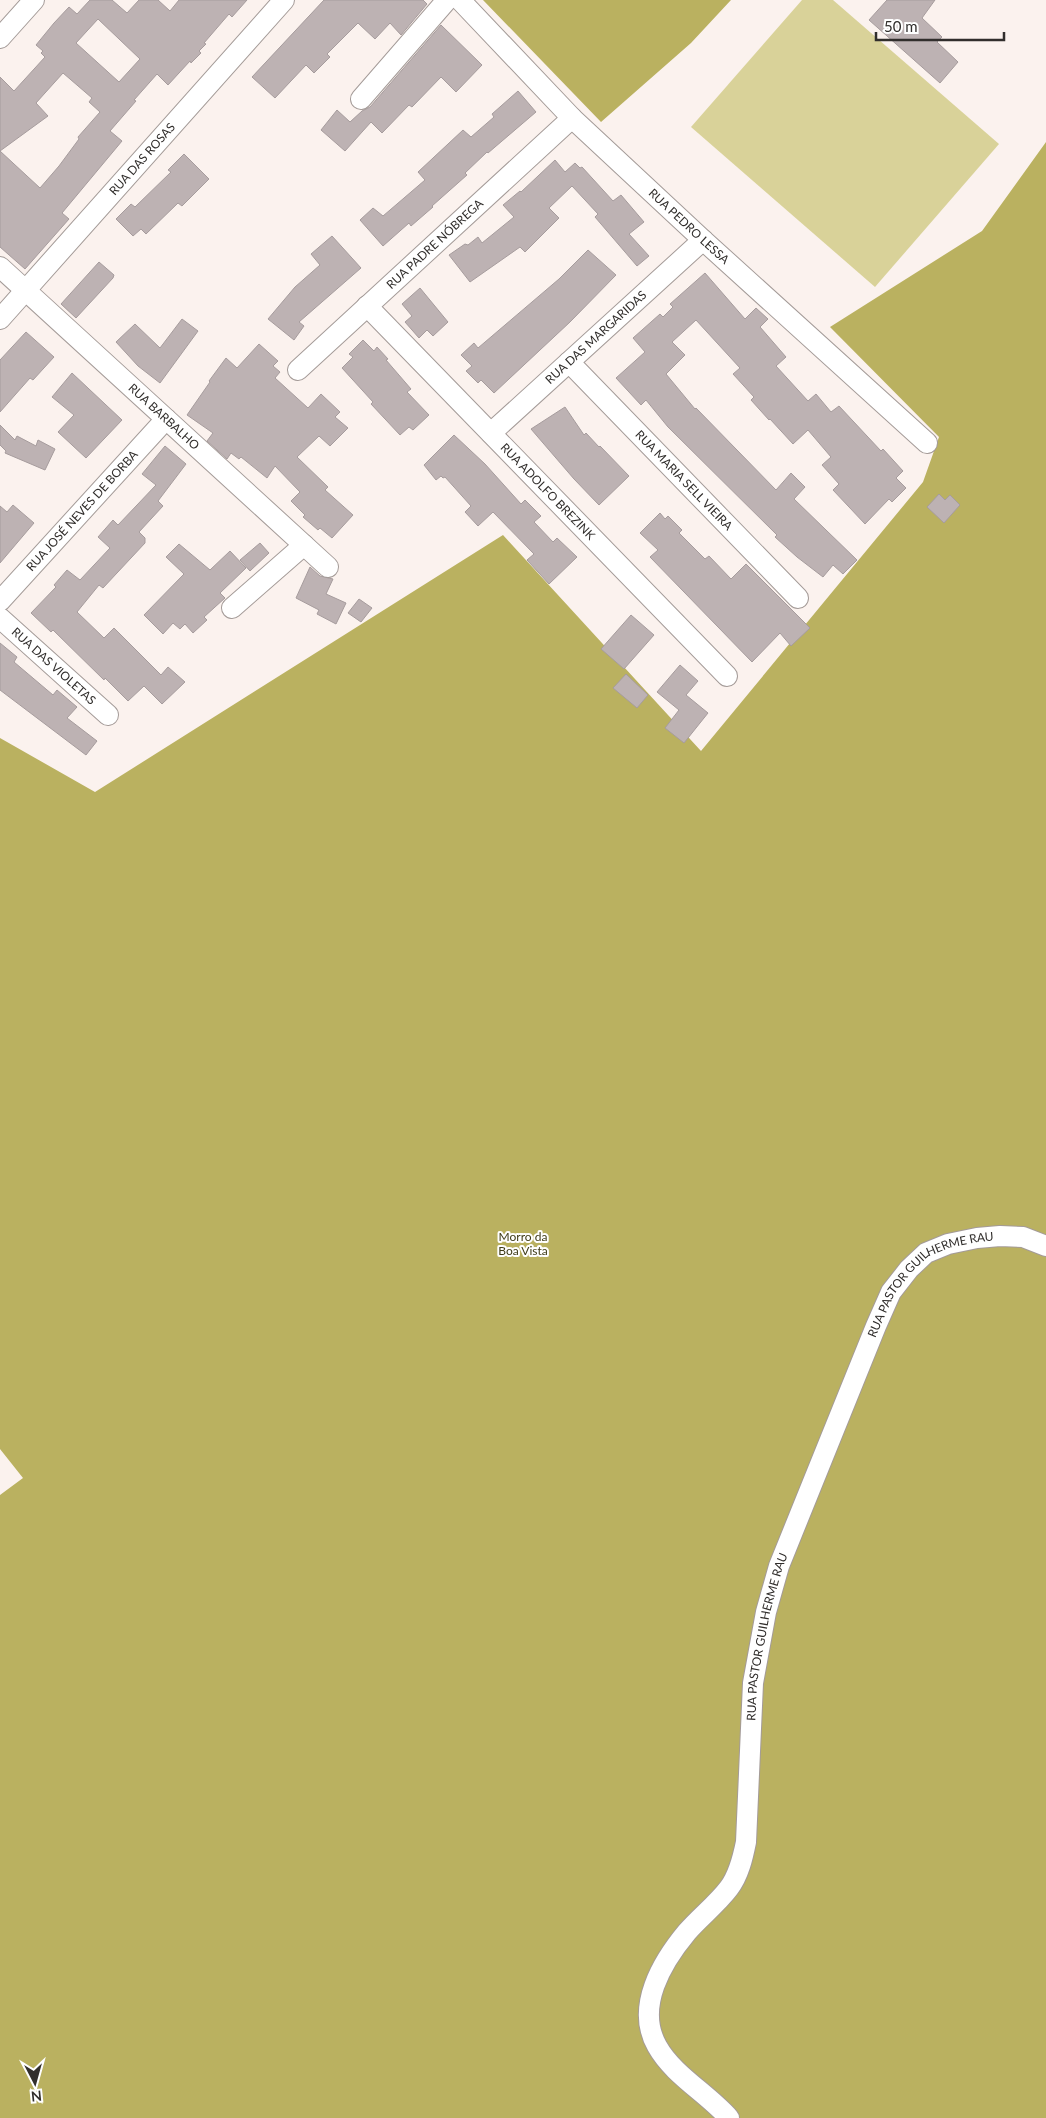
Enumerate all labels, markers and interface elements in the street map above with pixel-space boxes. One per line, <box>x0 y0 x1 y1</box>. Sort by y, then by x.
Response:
scale bar <box>876 10 1004 42</box>
text: 50 m <box>884 17 918 35</box>
street label: RUA DAS ROSAS <box>106 120 178 198</box>
street label: RUA PEDRO LESSA <box>646 185 733 268</box>
street label: RUA PADRE NÓBREGA <box>383 195 487 292</box>
street label: RUA DAS MARGARIDAS <box>542 287 649 387</box>
street label: RUA BARBALHO <box>126 380 203 453</box>
street label: RUA MARIA SELL VIEIRA <box>632 427 737 534</box>
street label: RUA ADOLFO BREZINK <box>498 440 598 543</box>
street label: RUA JOSÉ NEVES DE BORBA <box>23 446 141 574</box>
street label: RUA DAS VIOLETAS <box>9 624 99 707</box>
park label: Morro da Boa Vista <box>498 1229 548 1258</box>
street label: RUA PASTOR GUILHERME RAU <box>864 1229 994 1339</box>
street label: RUA PASTOR GUILHERME RAU <box>743 1550 791 1721</box>
north arrow <box>10 2058 60 2108</box>
text: N <box>30 2087 43 2105</box>

